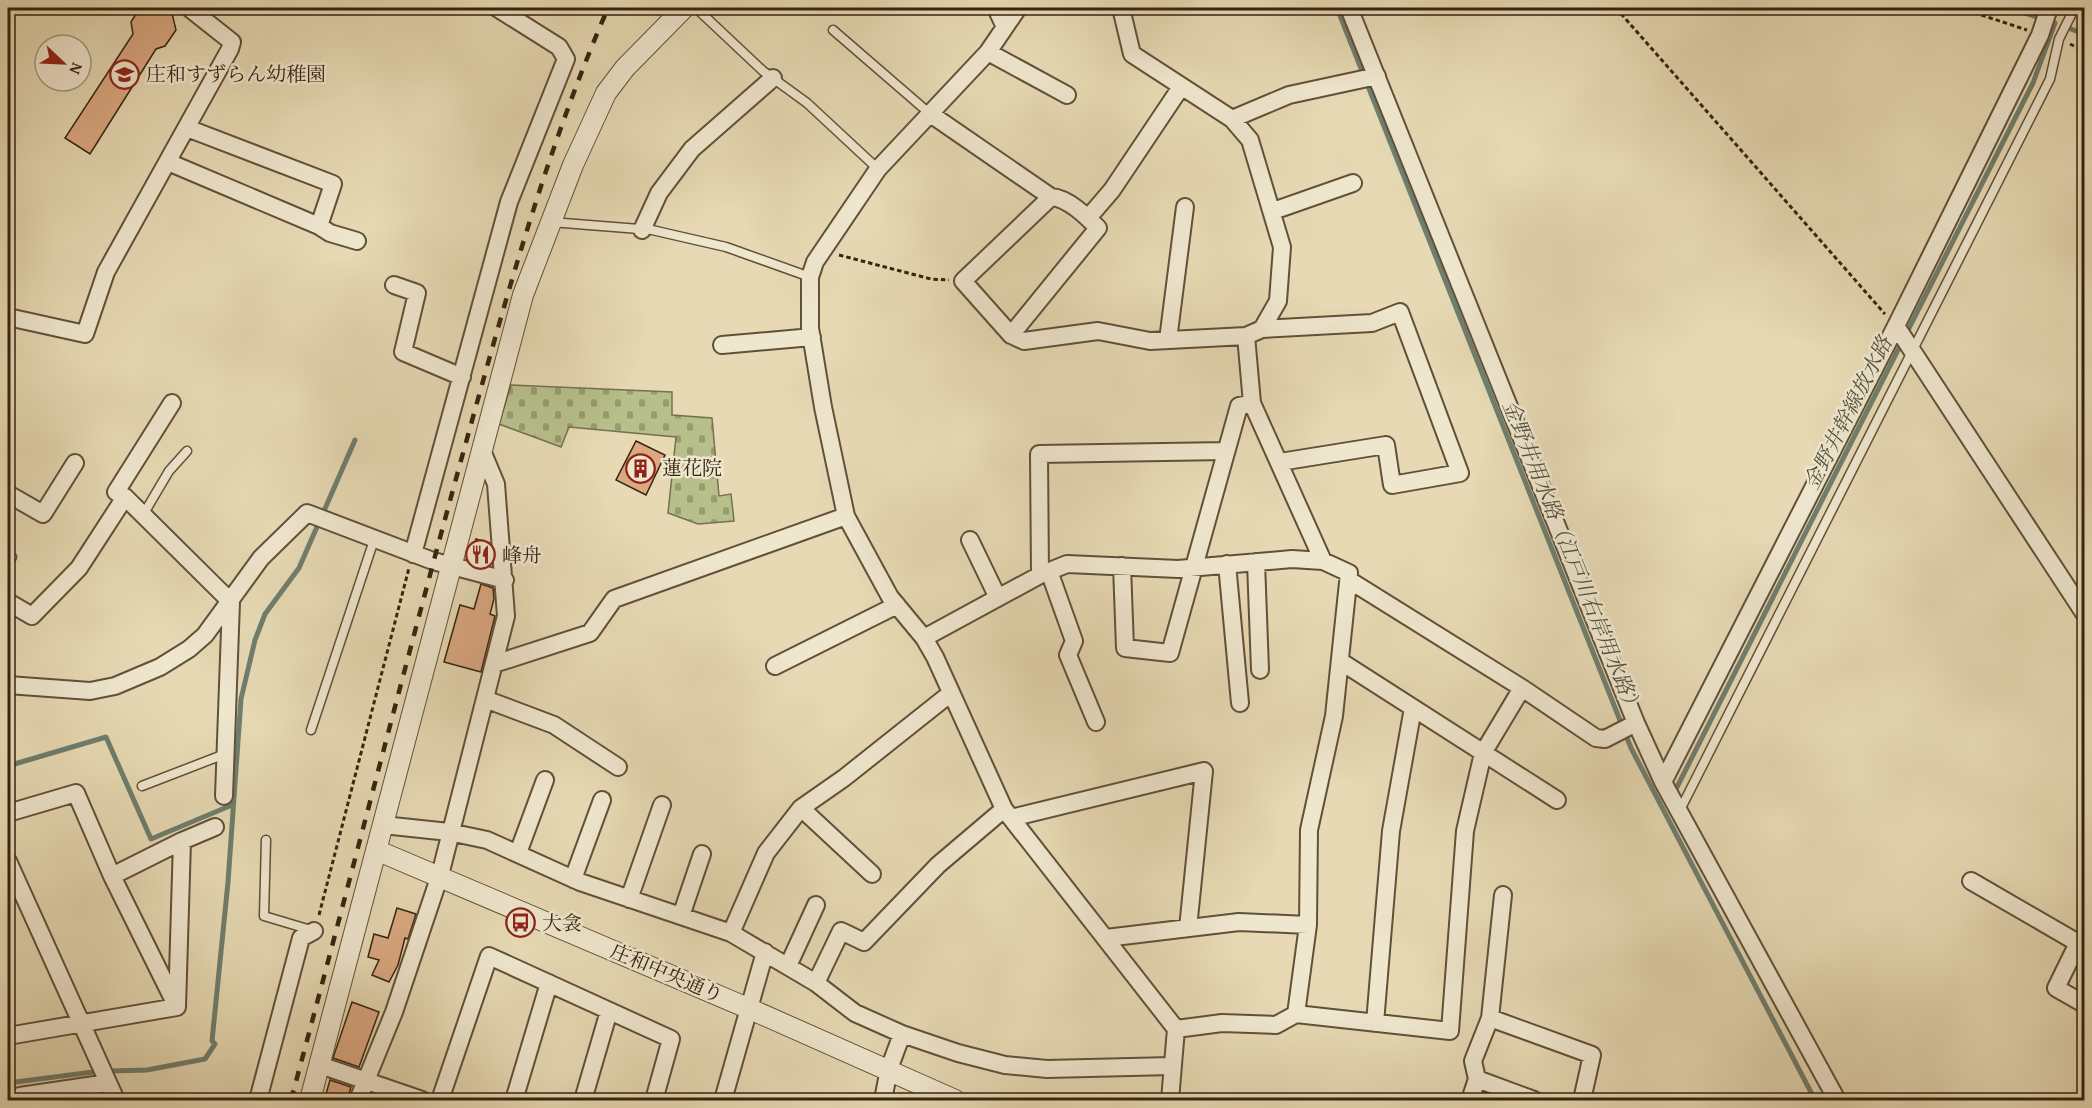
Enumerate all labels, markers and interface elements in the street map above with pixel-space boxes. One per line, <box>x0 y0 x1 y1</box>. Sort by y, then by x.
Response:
north arrow <box>33 33 93 93</box>
school or university icon: 庄和すずらん幼稚園 <box>109 58 141 90</box>
text: N <box>64 59 90 79</box>
place label: 庄和すずらん幼稚園 <box>146 59 326 88</box>
water label: 金野井幹線放水路 <box>1796 329 1900 495</box>
water label: 金野井用水路（江戸川右岸用水路） <box>1495 395 1650 718</box>
building icon: 蓮花院 <box>625 452 657 484</box>
place label: 蓮花院 <box>662 453 722 482</box>
restaurant icon: 峰舟 <box>465 539 497 571</box>
place label: 峰舟 <box>502 540 542 569</box>
bus stop icon: 大衾 <box>505 907 537 939</box>
place label: 大衾 <box>542 908 582 937</box>
street label: 庄和中央通り <box>606 936 728 1009</box>

